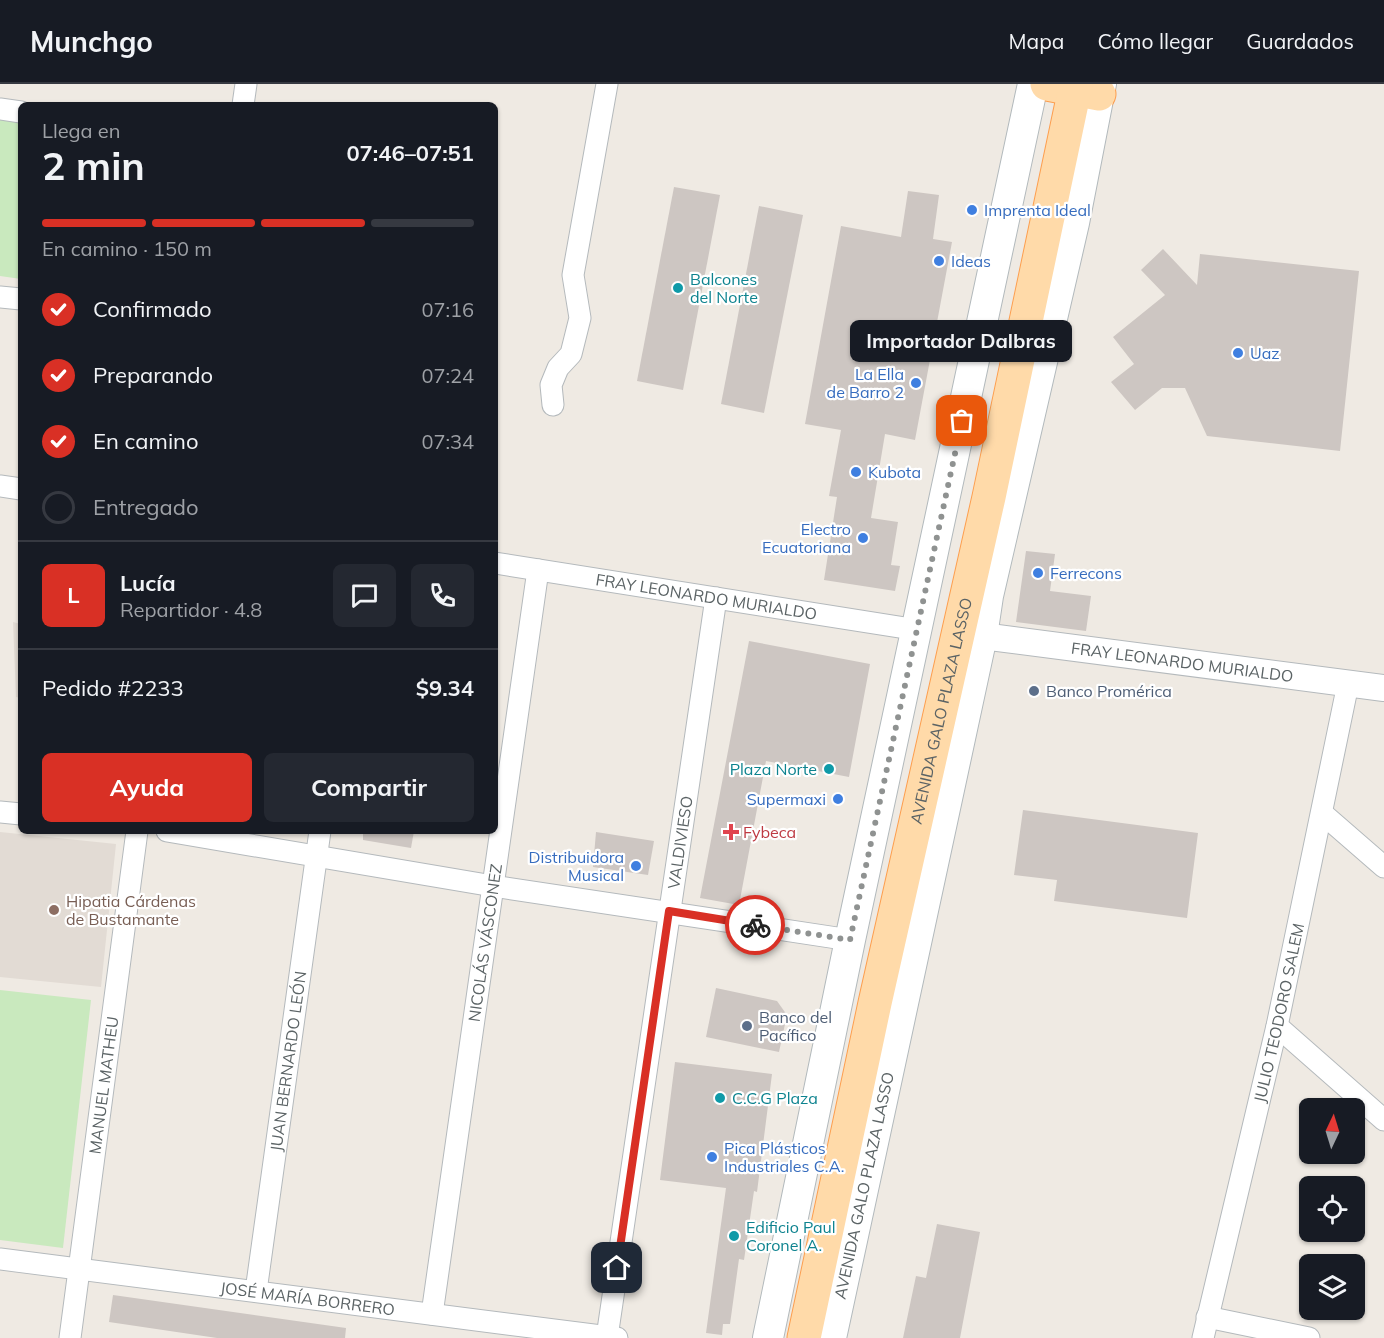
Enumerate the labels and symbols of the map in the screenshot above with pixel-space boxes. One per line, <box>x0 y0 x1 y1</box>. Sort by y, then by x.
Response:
place label: Imprenta Ideal <box>984 200 1091 220</box>
marker: Imprenta Ideal <box>965 203 979 217</box>
place label: Ideas <box>951 251 991 271</box>
marker: Ideas <box>932 254 946 268</box>
place label: Balcones del Norte <box>690 269 758 307</box>
marker: Balcones del Norte <box>671 281 685 295</box>
callout: Importador Dalbras <box>851 319 1073 361</box>
place label: Uaz <box>1250 343 1280 363</box>
marker: Uaz <box>1231 346 1245 360</box>
place label: La Ella de Barro 2 <box>827 364 904 402</box>
marker: La Ella de Barro 2 <box>909 376 923 390</box>
pin <box>936 395 987 446</box>
place label: Kubota <box>868 462 921 482</box>
marker: Kubota <box>849 465 863 479</box>
place label: Electro Ecuatoriana <box>762 519 851 557</box>
marker: Electro Ecuatoriana <box>856 531 870 545</box>
place label: Ferrecons <box>1050 563 1122 583</box>
marker: Ferrecons <box>1031 566 1045 580</box>
street label: FRAY LEONARDO MURIALDO <box>594 569 818 624</box>
street label: AVENIDA GALO PLAZA LASSO <box>906 596 976 826</box>
street label: FRAY LEONARDO MURIALDO <box>1070 638 1295 686</box>
place label: Banco Promérica <box>1046 681 1172 701</box>
marker: Banco Promérica <box>1027 684 1041 698</box>
place label: Plaza Norte <box>730 759 817 779</box>
marker: Plaza Norte <box>822 762 836 776</box>
place label: Supermaxi <box>747 789 826 809</box>
marker: Supermaxi <box>831 792 845 806</box>
street label: VALDIVIESO <box>663 794 697 890</box>
place label: Fybeca <box>743 822 796 842</box>
marker: Fybeca <box>724 825 738 839</box>
place label: Distribuidora Musical <box>528 847 624 885</box>
marker: Distribuidora Musical <box>629 859 643 873</box>
street label: NICOLÁS VÁSCONEZ <box>464 863 506 1023</box>
place label: Hipatia Cárdenas de Bustamante <box>66 891 196 929</box>
courier <box>725 895 785 955</box>
marker: Hipatia Cárdenas de Bustamante <box>47 903 61 917</box>
street label: JULIO TEODORO SALEM <box>1249 921 1308 1104</box>
street label: JUAN BERNARDO LEÓN <box>266 970 310 1153</box>
place label: Banco del Pacífico <box>759 1007 832 1045</box>
street label: MANUEL MATHEU <box>84 1015 122 1155</box>
marker: Banco del Pacífico <box>740 1019 754 1033</box>
street label: AVENIDA GALO PLAZA LASSO <box>830 1070 898 1301</box>
place label: C.C.G Plaza <box>732 1088 818 1108</box>
marker: C.C.G Plaza <box>713 1091 727 1105</box>
north arrow <box>1299 1098 1365 1164</box>
place label: Pica Plásticos Industriales C.A. <box>724 1138 844 1176</box>
marker: Pica Plásticos Industriales C.A. <box>705 1150 719 1164</box>
place label: Edificio Paul Coronel A. <box>746 1217 836 1255</box>
marker: Edificio Paul Coronel A. <box>727 1229 741 1243</box>
pin <box>591 1242 642 1293</box>
street label: JOSÉ MARÍA BORRERO <box>219 1277 396 1319</box>

